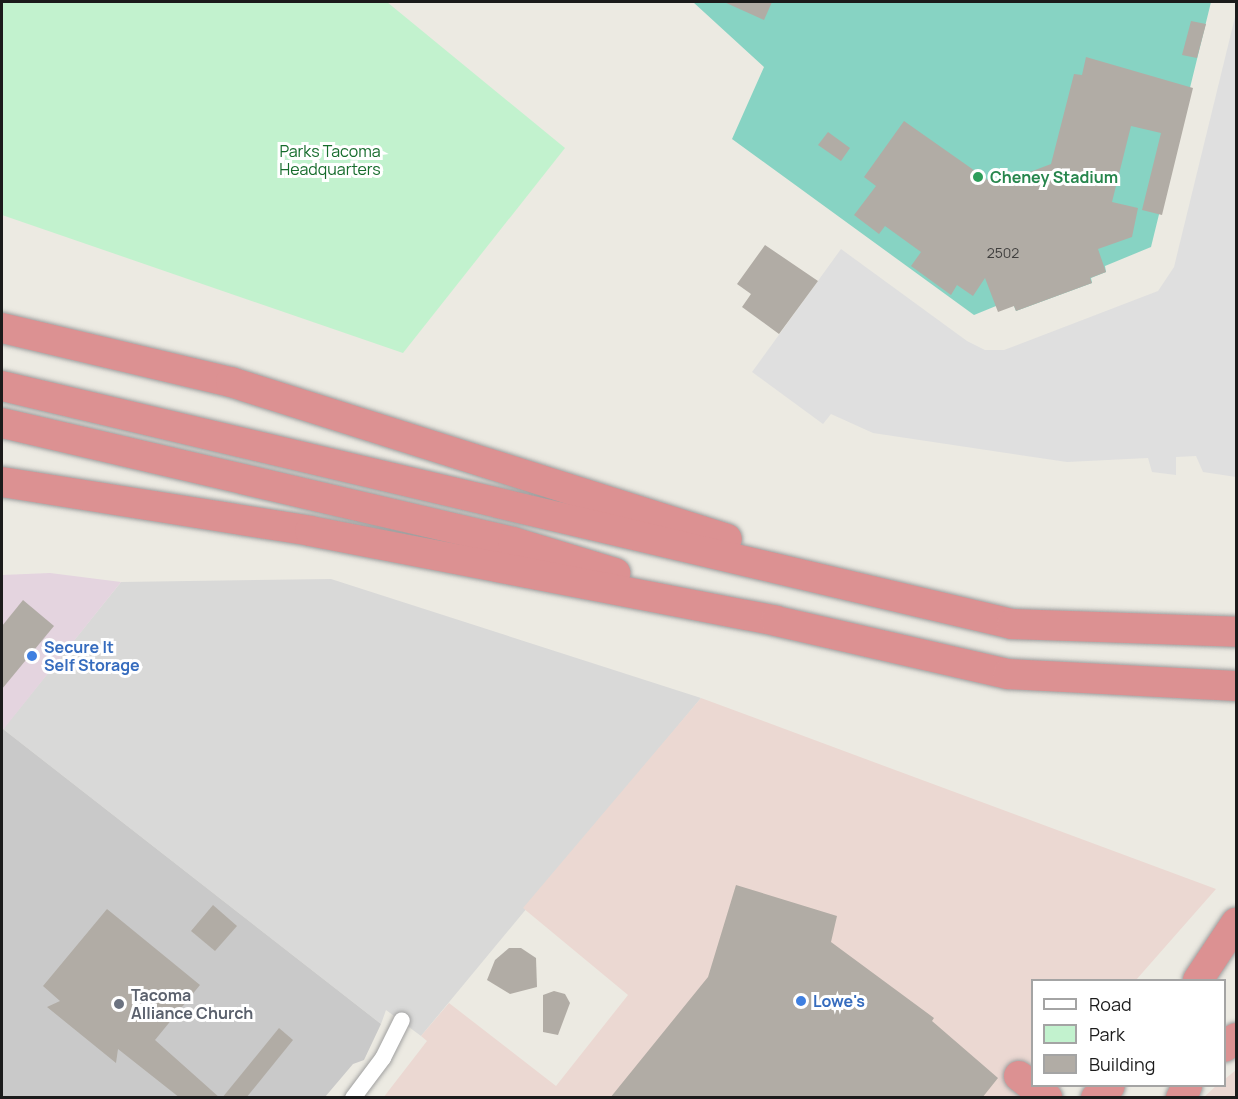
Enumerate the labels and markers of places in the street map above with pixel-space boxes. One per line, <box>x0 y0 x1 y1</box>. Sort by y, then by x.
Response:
place label: Cheney Stadium <box>990 167 1118 187</box>
marker: Cheney Stadium <box>971 170 985 184</box>
place label: Secure It Self Storage <box>44 637 140 675</box>
marker: Secure It Self Storage <box>25 649 39 663</box>
place label: Tacoma Alliance Church <box>131 985 253 1023</box>
place label: Lowe's <box>813 991 865 1011</box>
marker: Lowe's <box>794 994 808 1008</box>
marker: Tacoma Alliance Church <box>112 997 126 1011</box>

